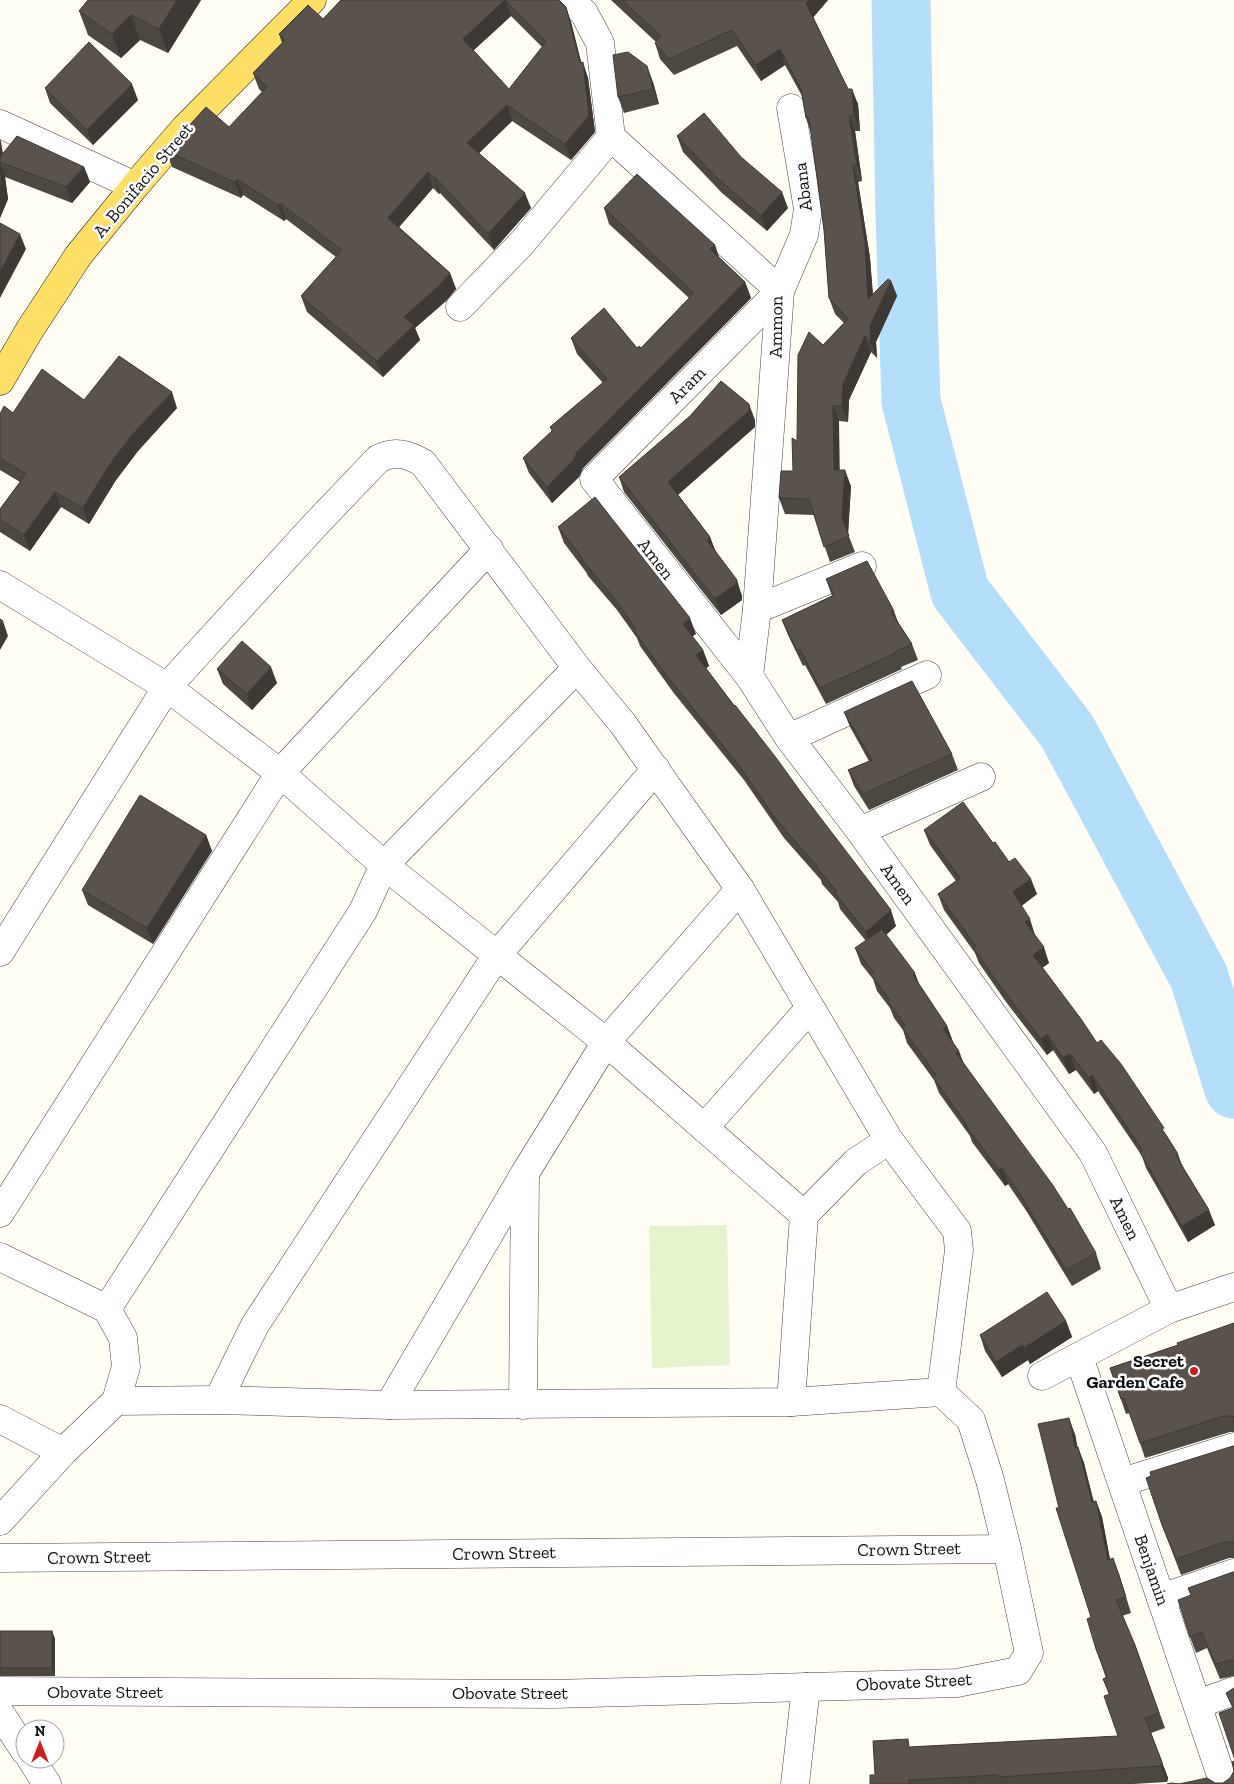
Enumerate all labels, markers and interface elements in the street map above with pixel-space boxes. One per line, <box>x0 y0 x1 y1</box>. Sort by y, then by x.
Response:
street label: A. Bonifacio Street <box>88 118 198 242</box>
street label: Abana <box>789 161 817 213</box>
street label: Ammon <box>764 295 788 358</box>
street label: Aram <box>664 362 710 408</box>
street label: Amen <box>633 534 679 584</box>
street label: Amen <box>876 859 921 910</box>
street label: Amen <box>1105 1193 1145 1244</box>
place label: Secret Garden Cafe <box>1086 1350 1185 1393</box>
marker: Secret Garden Cafe <box>1188 1365 1200 1377</box>
street label: Benjamin <box>1130 1532 1175 1609</box>
street label: Crown Street <box>857 1537 961 1561</box>
street label: Crown Street <box>452 1541 556 1565</box>
street label: Crown Street <box>47 1545 151 1569</box>
street label: Obovate Street <box>855 1668 973 1696</box>
street label: Obovate Street <box>47 1681 163 1703</box>
street label: Obovate Street <box>452 1682 568 1704</box>
north arrow <box>15 1719 65 1769</box>
text: N <box>35 1723 46 1740</box>

